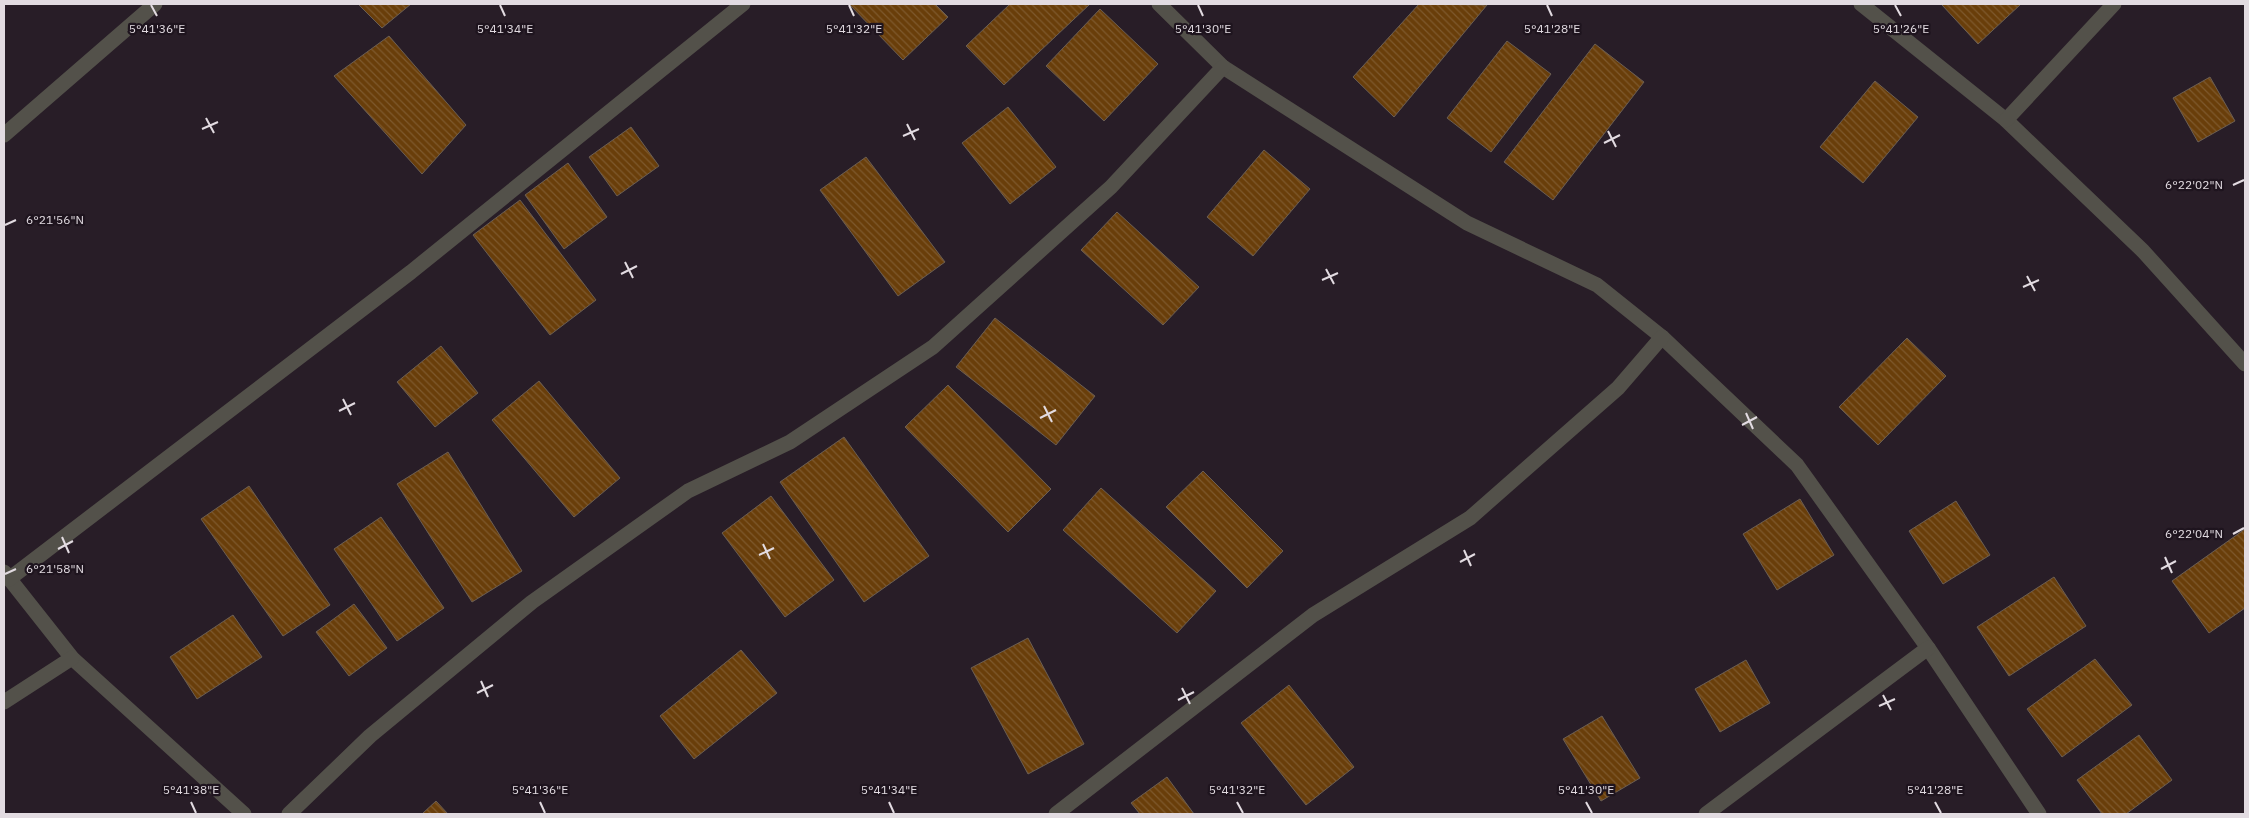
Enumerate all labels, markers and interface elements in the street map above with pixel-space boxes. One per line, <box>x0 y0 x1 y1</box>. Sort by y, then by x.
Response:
text: 5°41'36"E <box>129 21 185 36</box>
text: 5°41'34"E <box>477 21 533 36</box>
text: 5°41'32"E <box>826 21 882 36</box>
text: 5°41'30"E <box>1175 21 1231 36</box>
text: 5°41'28"E <box>1524 21 1580 36</box>
text: 5°41'26"E <box>1873 21 1929 36</box>
text: 6°22'02"N <box>2165 177 2223 192</box>
text: 6°21'56"N <box>26 212 84 227</box>
text: 6°22'04"N <box>2165 526 2223 541</box>
text: 6°21'58"N <box>26 561 84 576</box>
text: 5°41'38"E <box>163 782 219 797</box>
text: 5°41'36"E <box>512 782 568 797</box>
text: 5°41'34"E <box>861 782 917 797</box>
text: 5°41'32"E <box>1209 782 1265 797</box>
text: 5°41'30"E <box>1558 782 1614 797</box>
text: 5°41'28"E <box>1907 782 1963 797</box>

